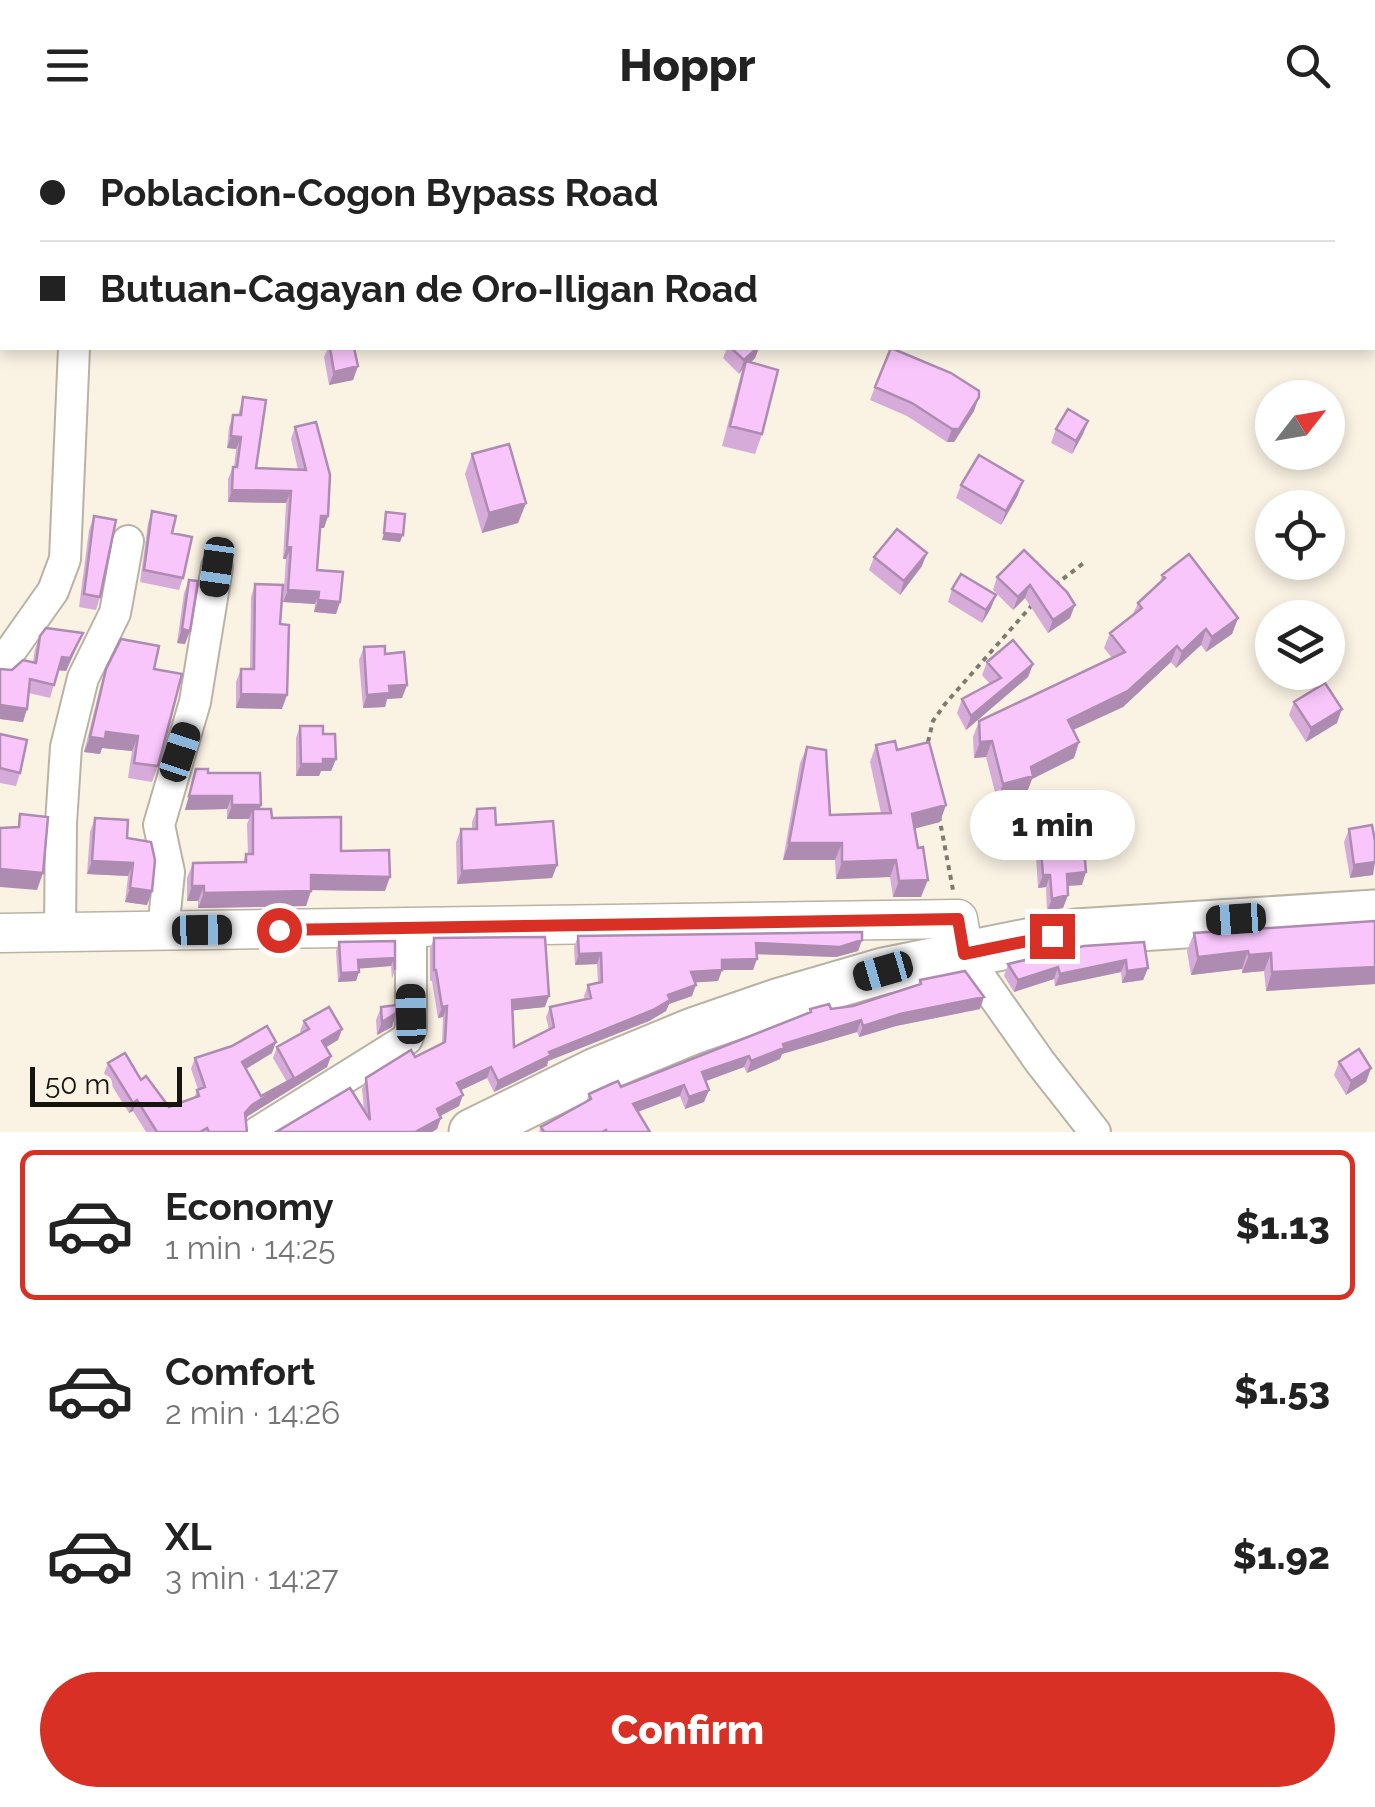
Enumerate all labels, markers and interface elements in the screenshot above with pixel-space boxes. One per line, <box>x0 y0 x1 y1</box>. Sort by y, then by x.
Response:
icon: menu <box>40 38 95 93</box>
icon: search <box>1280 38 1335 93</box>
text: Hoppr <box>619 39 756 92</box>
text: Poblacion-Cogon Bypass Road <box>100 170 658 215</box>
text: Butuan-Cagayan de Oro-Iligan Road <box>100 266 758 311</box>
north arrow <box>1255 380 1345 470</box>
map controls <box>1255 380 1345 690</box>
button: locate <box>1255 490 1345 580</box>
car <box>198 535 236 599</box>
button: layers <box>1255 600 1345 690</box>
car <box>156 719 204 785</box>
callout: 1 min <box>970 791 1134 861</box>
text: 1 min <box>1011 806 1094 843</box>
car <box>1205 902 1267 936</box>
route start <box>257 908 302 953</box>
car <box>172 914 232 946</box>
route end <box>1030 914 1075 959</box>
car <box>850 948 916 994</box>
car <box>395 984 427 1044</box>
scale bar <box>30 1062 182 1106</box>
text: 50 m <box>45 1068 110 1101</box>
icon: car <box>45 1180 135 1270</box>
text: Economy <box>165 1184 334 1229</box>
text: $1.13 <box>1236 1203 1330 1248</box>
text: 1 min · 14:25 <box>165 1229 336 1266</box>
icon: car <box>45 1345 135 1435</box>
text: Comfort <box>165 1349 315 1394</box>
text: $1.53 <box>1234 1368 1330 1413</box>
text: 2 min · 14:26 <box>165 1394 340 1431</box>
icon: car <box>45 1510 135 1600</box>
text: XL <box>165 1514 212 1559</box>
text: $1.92 <box>1232 1533 1330 1578</box>
text: 3 min · 14:27 <box>165 1559 339 1596</box>
button: Confirm <box>40 1672 1335 1787</box>

